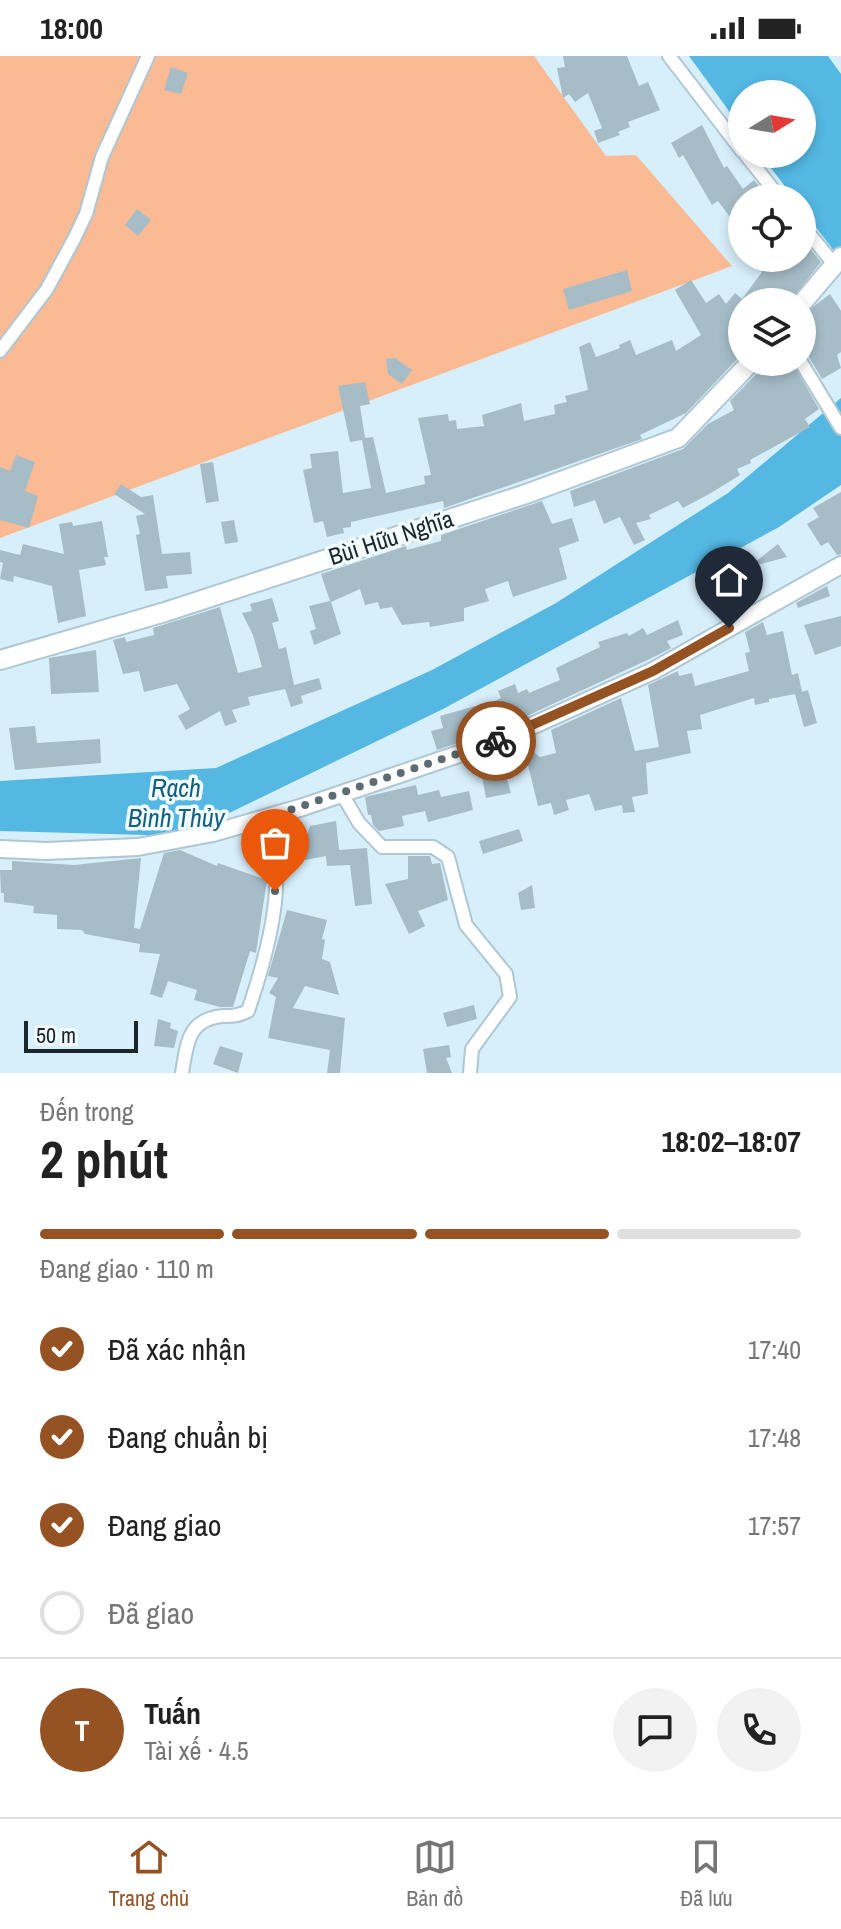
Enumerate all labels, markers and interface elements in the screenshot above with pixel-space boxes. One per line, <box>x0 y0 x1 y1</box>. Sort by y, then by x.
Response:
text: 18:00 <box>40 8 103 48</box>
north arrow <box>728 80 816 168</box>
map controls <box>728 80 816 376</box>
button: locate <box>728 184 816 272</box>
button: layers <box>728 288 816 376</box>
street label: Bùi Hữu Nghĩa <box>324 502 457 572</box>
pin <box>695 546 763 628</box>
icon: home <box>707 558 751 602</box>
courier <box>456 701 536 781</box>
icon: bike <box>474 719 518 763</box>
water label: Rạch Bình Thủy <box>128 770 226 835</box>
pin <box>241 809 309 891</box>
icon: bag <box>253 821 297 865</box>
scale bar <box>24 1017 138 1053</box>
text: 50 m <box>36 1020 76 1050</box>
text: Đến trong <box>40 1094 134 1129</box>
text: 18:02–18:07 <box>662 1121 801 1161</box>
text: 2 phút <box>40 1124 168 1194</box>
text: Đang giao · 110 m <box>40 1251 214 1286</box>
icon: check <box>40 1327 84 1371</box>
text: Đã xác nhận <box>108 1329 246 1369</box>
text: 17:40 <box>748 1332 801 1367</box>
icon: check <box>40 1415 84 1459</box>
text: Đang chuẩn bị <box>108 1417 268 1457</box>
text: 17:48 <box>748 1420 801 1455</box>
icon: check <box>40 1503 84 1547</box>
text: Đang giao <box>108 1505 222 1545</box>
text: 17:57 <box>748 1508 801 1543</box>
text: Đã giao <box>108 1593 194 1633</box>
button: chat <box>613 1688 697 1772</box>
button: phone <box>717 1688 801 1772</box>
text: Tuấn <box>144 1693 201 1733</box>
text: T <box>74 1710 90 1750</box>
text: Tài xế · 4.5 <box>144 1733 249 1768</box>
tab: Trang chủ <box>109 1835 189 1913</box>
tab: Bản đồ <box>406 1835 463 1913</box>
tab: Đã lưu <box>680 1835 732 1913</box>

